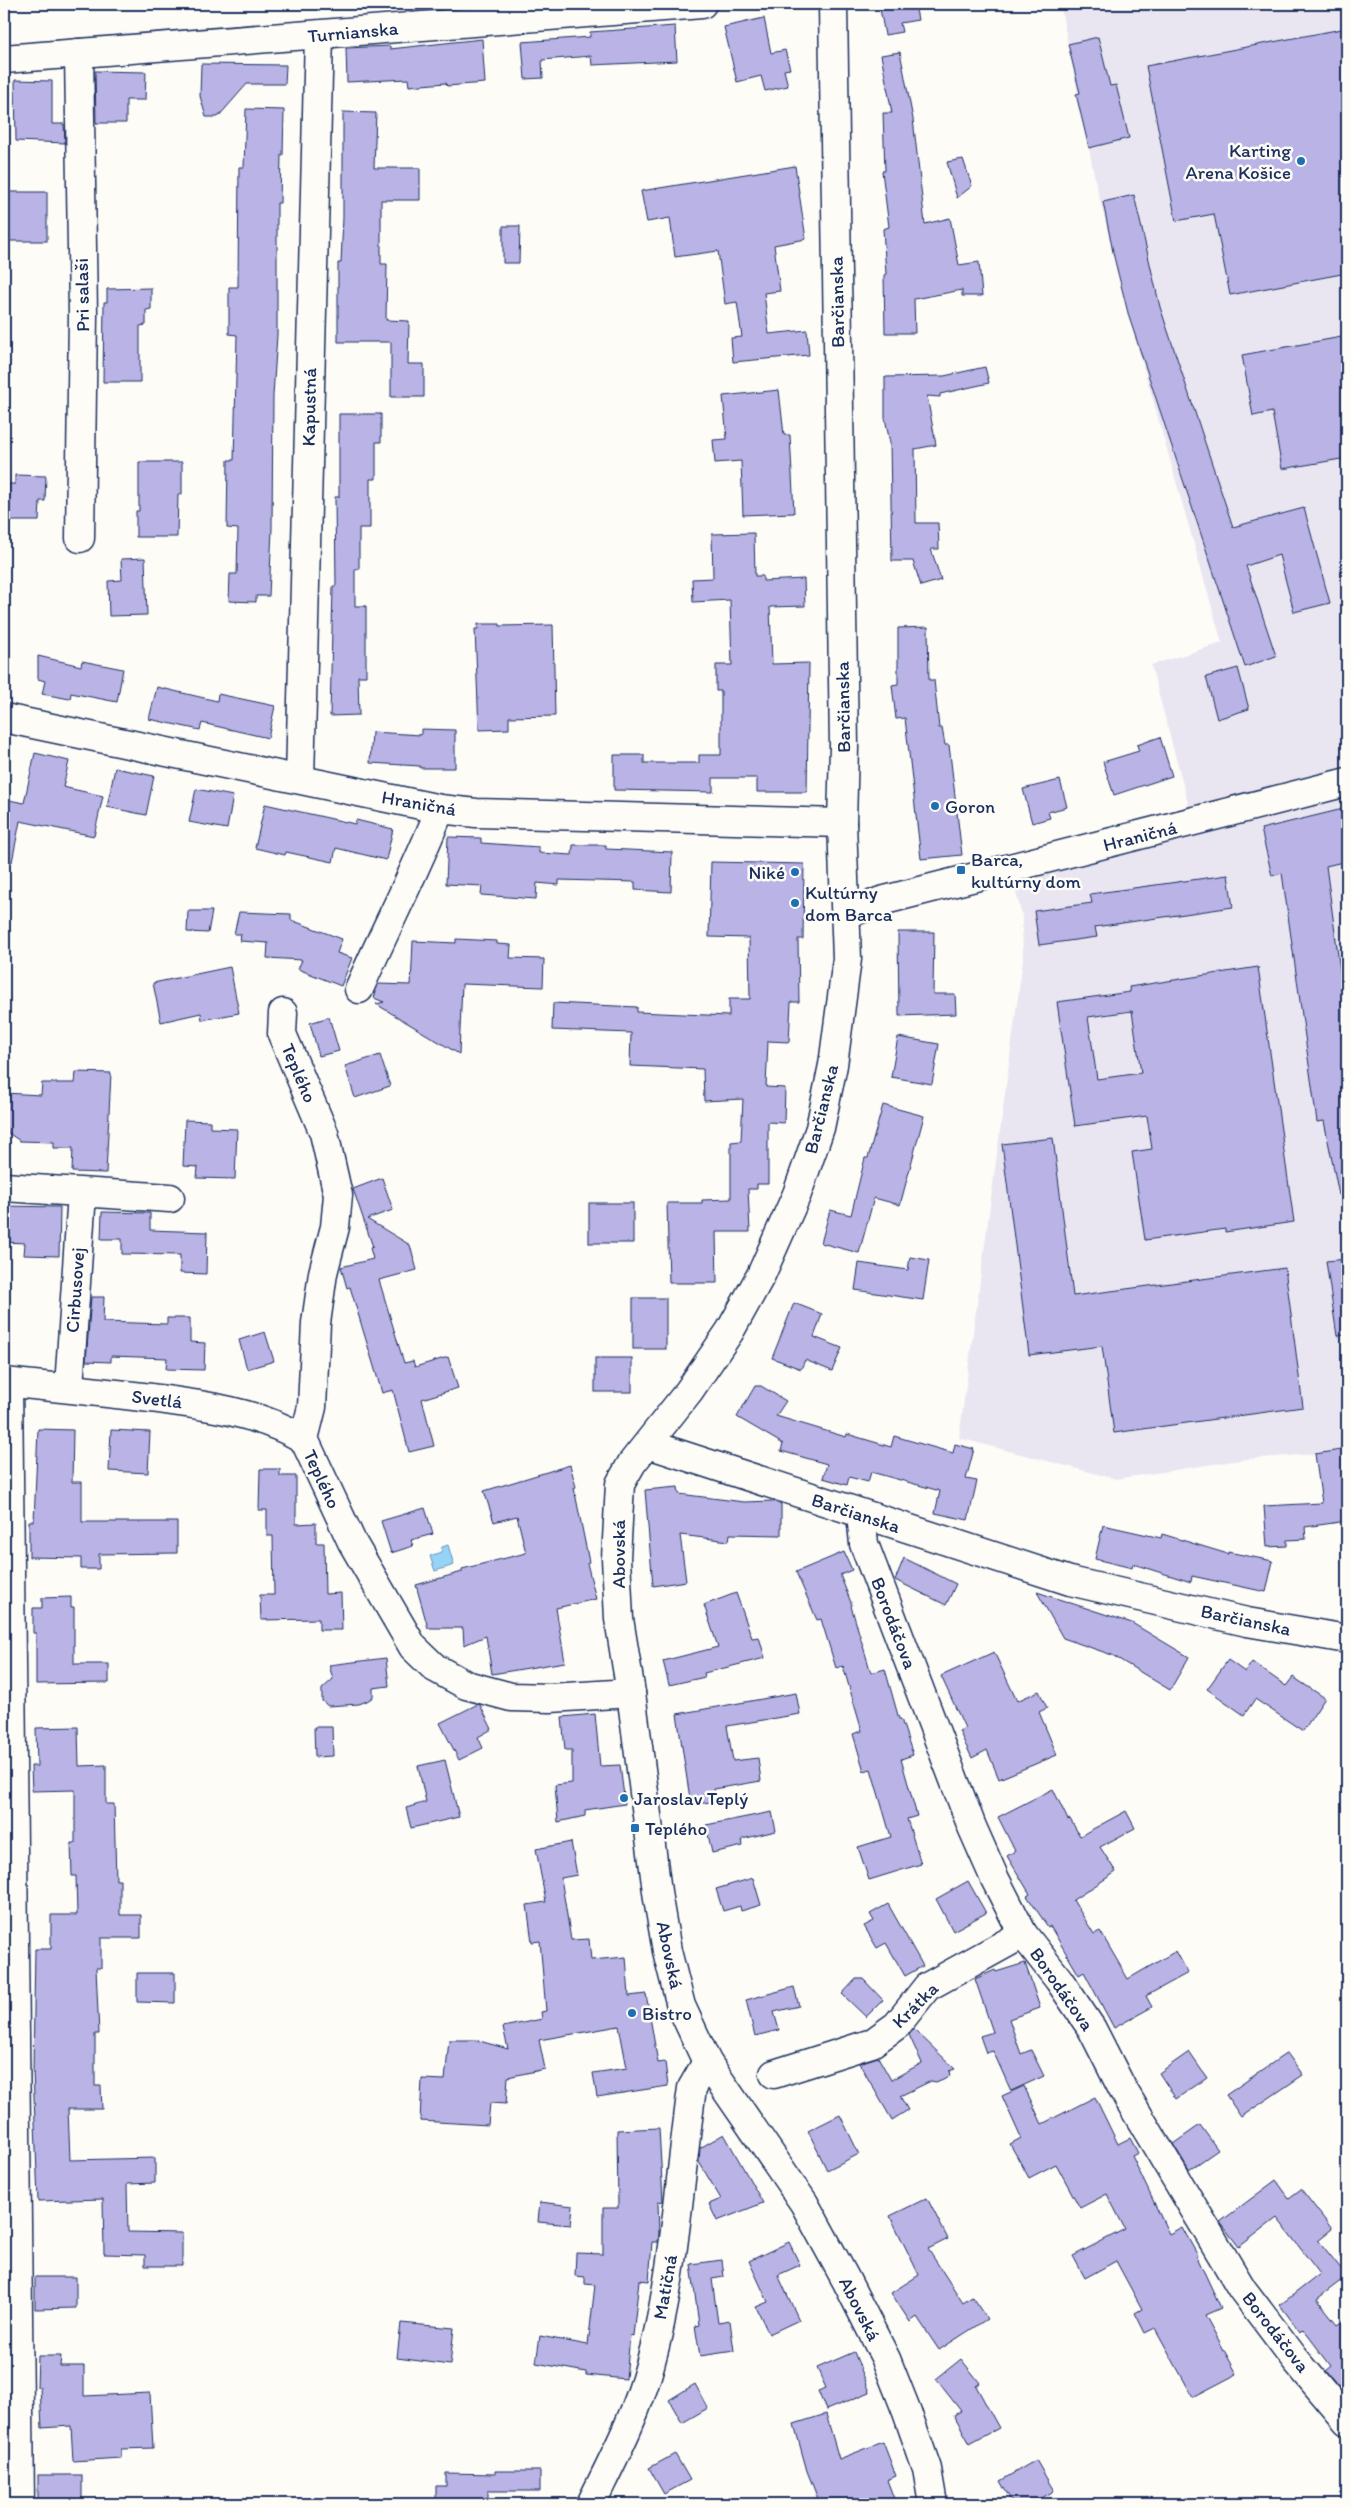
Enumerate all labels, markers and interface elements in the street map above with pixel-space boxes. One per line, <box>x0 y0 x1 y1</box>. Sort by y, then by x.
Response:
street label: Turnianska <box>307 17 399 47</box>
place label: Karting Arena Košice <box>1185 139 1291 184</box>
marker: Karting Arena Košice <box>1295 155 1307 167</box>
street label: Barčianska <box>825 256 849 348</box>
street label: Pri salaši <box>70 258 94 332</box>
street label: Kapustná <box>297 367 321 447</box>
street label: Barčianska <box>831 661 855 753</box>
street label: Hraničná <box>380 785 458 821</box>
place label: Goron <box>945 795 995 818</box>
marker: Goron <box>929 800 941 812</box>
street label: Hraničná <box>1101 816 1179 856</box>
place label: Barca, kultúrny dom <box>971 848 1082 893</box>
place label: Niké <box>748 861 785 884</box>
marker: Barca, kultúrny dom <box>955 864 967 876</box>
marker: Niké <box>789 866 801 878</box>
place label: Kultúrny dom Barca <box>805 881 893 926</box>
marker: Kultúrny dom Barca <box>789 897 801 909</box>
street label: Teplého <box>276 1040 322 1106</box>
street label: Barčianska <box>799 1062 843 1156</box>
street label: Cirbusovej <box>61 1246 89 1334</box>
street label: Svetlá <box>130 1384 184 1414</box>
street label: Teplého <box>298 1446 346 1512</box>
street label: Barčianska <box>809 1488 903 1538</box>
street label: Abovská <box>607 1519 630 1588</box>
street label: Borodáčova <box>866 1574 922 1672</box>
street label: Barčianska <box>1199 1599 1293 1641</box>
place label: Jaroslav Teplý <box>634 1787 748 1810</box>
marker: Jaroslav Teplý <box>618 1792 630 1804</box>
place label: Teplého <box>645 1817 707 1840</box>
marker: Teplého <box>629 1822 641 1834</box>
street label: Abovská <box>652 1919 688 1991</box>
street label: Borodáčova <box>1025 1943 1099 2035</box>
street label: Krátka <box>887 1977 943 2033</box>
place label: Bistro <box>642 2002 692 2025</box>
marker: Bistro <box>626 2007 638 2019</box>
street label: Matičná <box>648 2253 682 2321</box>
street label: Abovská <box>834 2273 886 2345</box>
street label: Borodáčova <box>1237 2287 1315 2377</box>

